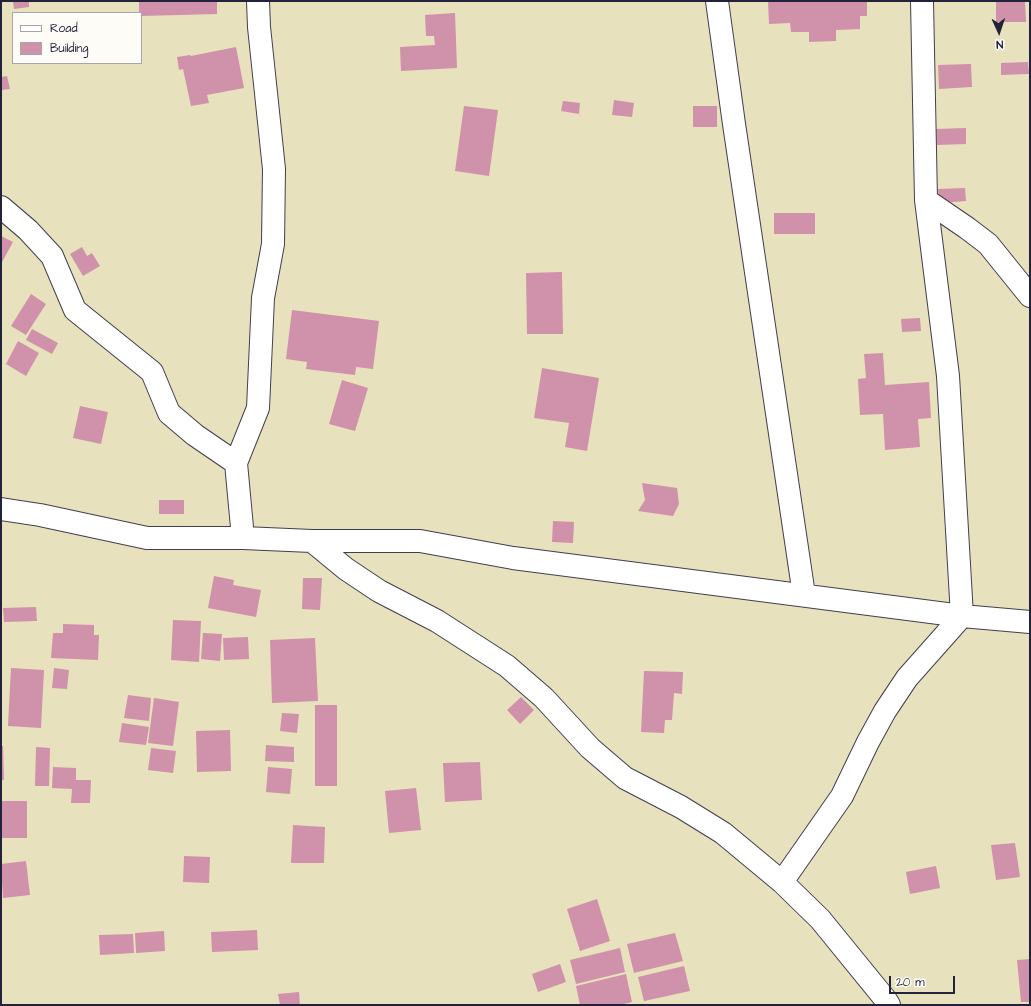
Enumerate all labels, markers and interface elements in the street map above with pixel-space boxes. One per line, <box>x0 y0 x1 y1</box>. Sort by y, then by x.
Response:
legend <box>12 12 142 64</box>
north arrow <box>979 12 1019 52</box>
text: Road <box>50 20 78 37</box>
text: N <box>996 37 1003 52</box>
text: Building <box>50 40 88 57</box>
scale bar <box>891 968 957 994</box>
text: 20 m <box>896 974 925 991</box>

